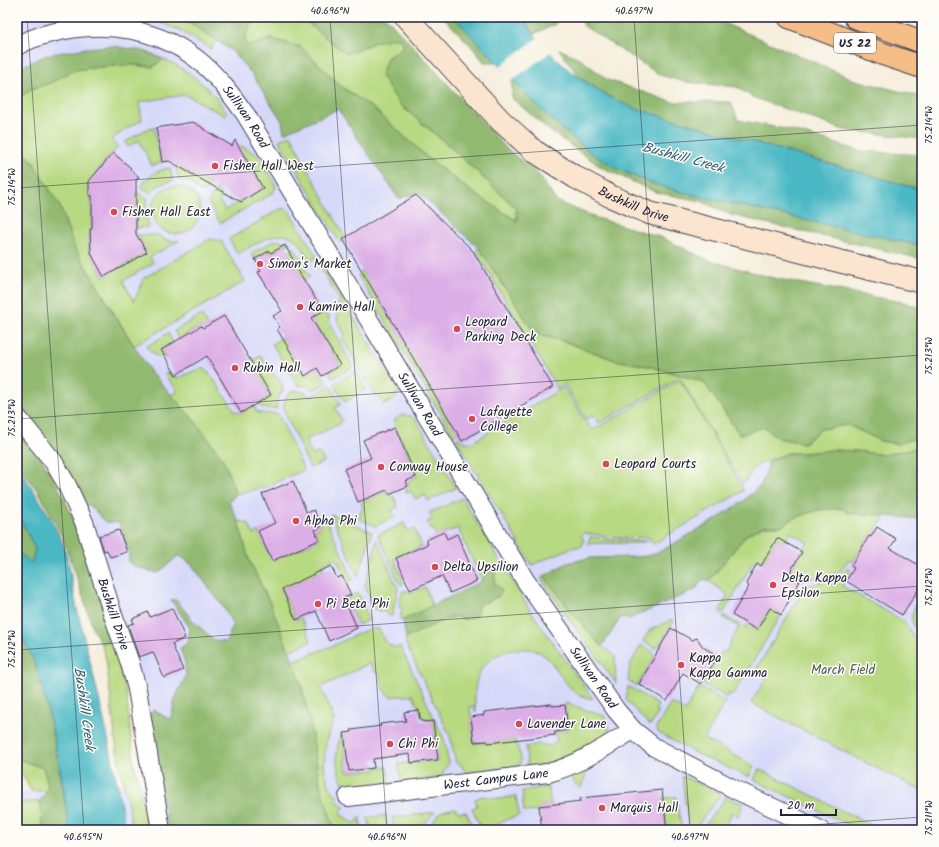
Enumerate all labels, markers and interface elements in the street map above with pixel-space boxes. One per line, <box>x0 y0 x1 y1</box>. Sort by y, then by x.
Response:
text: 40.696°N <box>310 3 350 19</box>
text: 40.697°N <box>615 3 653 19</box>
road number: US 22 <box>834 33 876 53</box>
street label: Sullivan Road <box>217 81 275 153</box>
text: 75.214°W <box>921 106 937 144</box>
water label: Bushkill Creek <box>640 137 729 180</box>
place label: Fisher Hall West <box>223 156 315 177</box>
marker: Fisher Hall West <box>210 161 220 171</box>
text: 75.214°W <box>4 168 20 206</box>
street label: Bushkill Drive <box>594 181 671 228</box>
place label: Fisher Hall East <box>122 202 211 223</box>
marker: Fisher Hall East <box>109 207 119 217</box>
place label: Simon's Market <box>268 254 352 275</box>
marker: Simon's Market <box>255 259 265 269</box>
place label: Kamine Hall <box>308 297 374 318</box>
marker: Kamine Hall <box>295 302 305 312</box>
place label: Leopard Parking Deck <box>465 312 537 348</box>
marker: Leopard Parking Deck <box>452 324 462 334</box>
text: 75.213°W <box>921 337 937 375</box>
place label: Rubin Hall <box>243 358 300 379</box>
marker: Rubin Hall <box>230 363 240 373</box>
street label: Sullivan Road <box>392 368 448 441</box>
text: 75.213°W <box>4 399 20 437</box>
place label: Lafayette College <box>480 402 532 438</box>
marker: Lafayette College <box>467 414 477 424</box>
place label: Leopard Courts <box>614 454 696 475</box>
place label: Conway House <box>389 457 468 478</box>
marker: Leopard Courts <box>601 459 611 469</box>
marker: Conway House <box>376 462 386 472</box>
place label: Alpha Phi <box>304 511 358 532</box>
marker: Alpha Phi <box>291 516 301 526</box>
place label: Delta Upsilion <box>443 557 519 578</box>
marker: Delta Upsilion <box>430 562 440 572</box>
place label: Delta Kappa Epsilon <box>781 568 847 604</box>
text: 75.212°W <box>921 568 937 606</box>
street label: Bushkill Drive <box>92 575 135 653</box>
marker: Delta Kappa Epsilon <box>768 580 778 590</box>
place label: Pi Beta Phi <box>326 594 390 615</box>
marker: Pi Beta Phi <box>313 599 323 609</box>
text: 75.212°W <box>4 630 20 668</box>
street label: Sullivan Road <box>564 642 623 714</box>
place label: Kappa Kappa Gamma <box>689 648 767 684</box>
marker: Kappa Kappa Gamma <box>676 660 686 670</box>
park label: March Field <box>811 660 876 681</box>
water label: Bushkill Creek <box>67 666 101 754</box>
place label: Lavender Lane <box>527 714 606 735</box>
marker: Lavender Lane <box>514 719 524 729</box>
place label: Chi Phi <box>398 734 439 755</box>
marker: Chi Phi <box>385 739 395 749</box>
street label: West Campus Lane <box>442 763 550 796</box>
scale bar <box>781 791 836 817</box>
text: 20 m <box>787 796 815 815</box>
place label: Marquis Hall <box>610 798 678 819</box>
text: 75.211°W <box>921 800 937 836</box>
marker: Marquis Hall <box>597 803 607 813</box>
text: 40.695°N <box>64 829 103 845</box>
text: 40.696°N <box>367 829 407 845</box>
text: 40.697°N <box>671 829 709 845</box>

